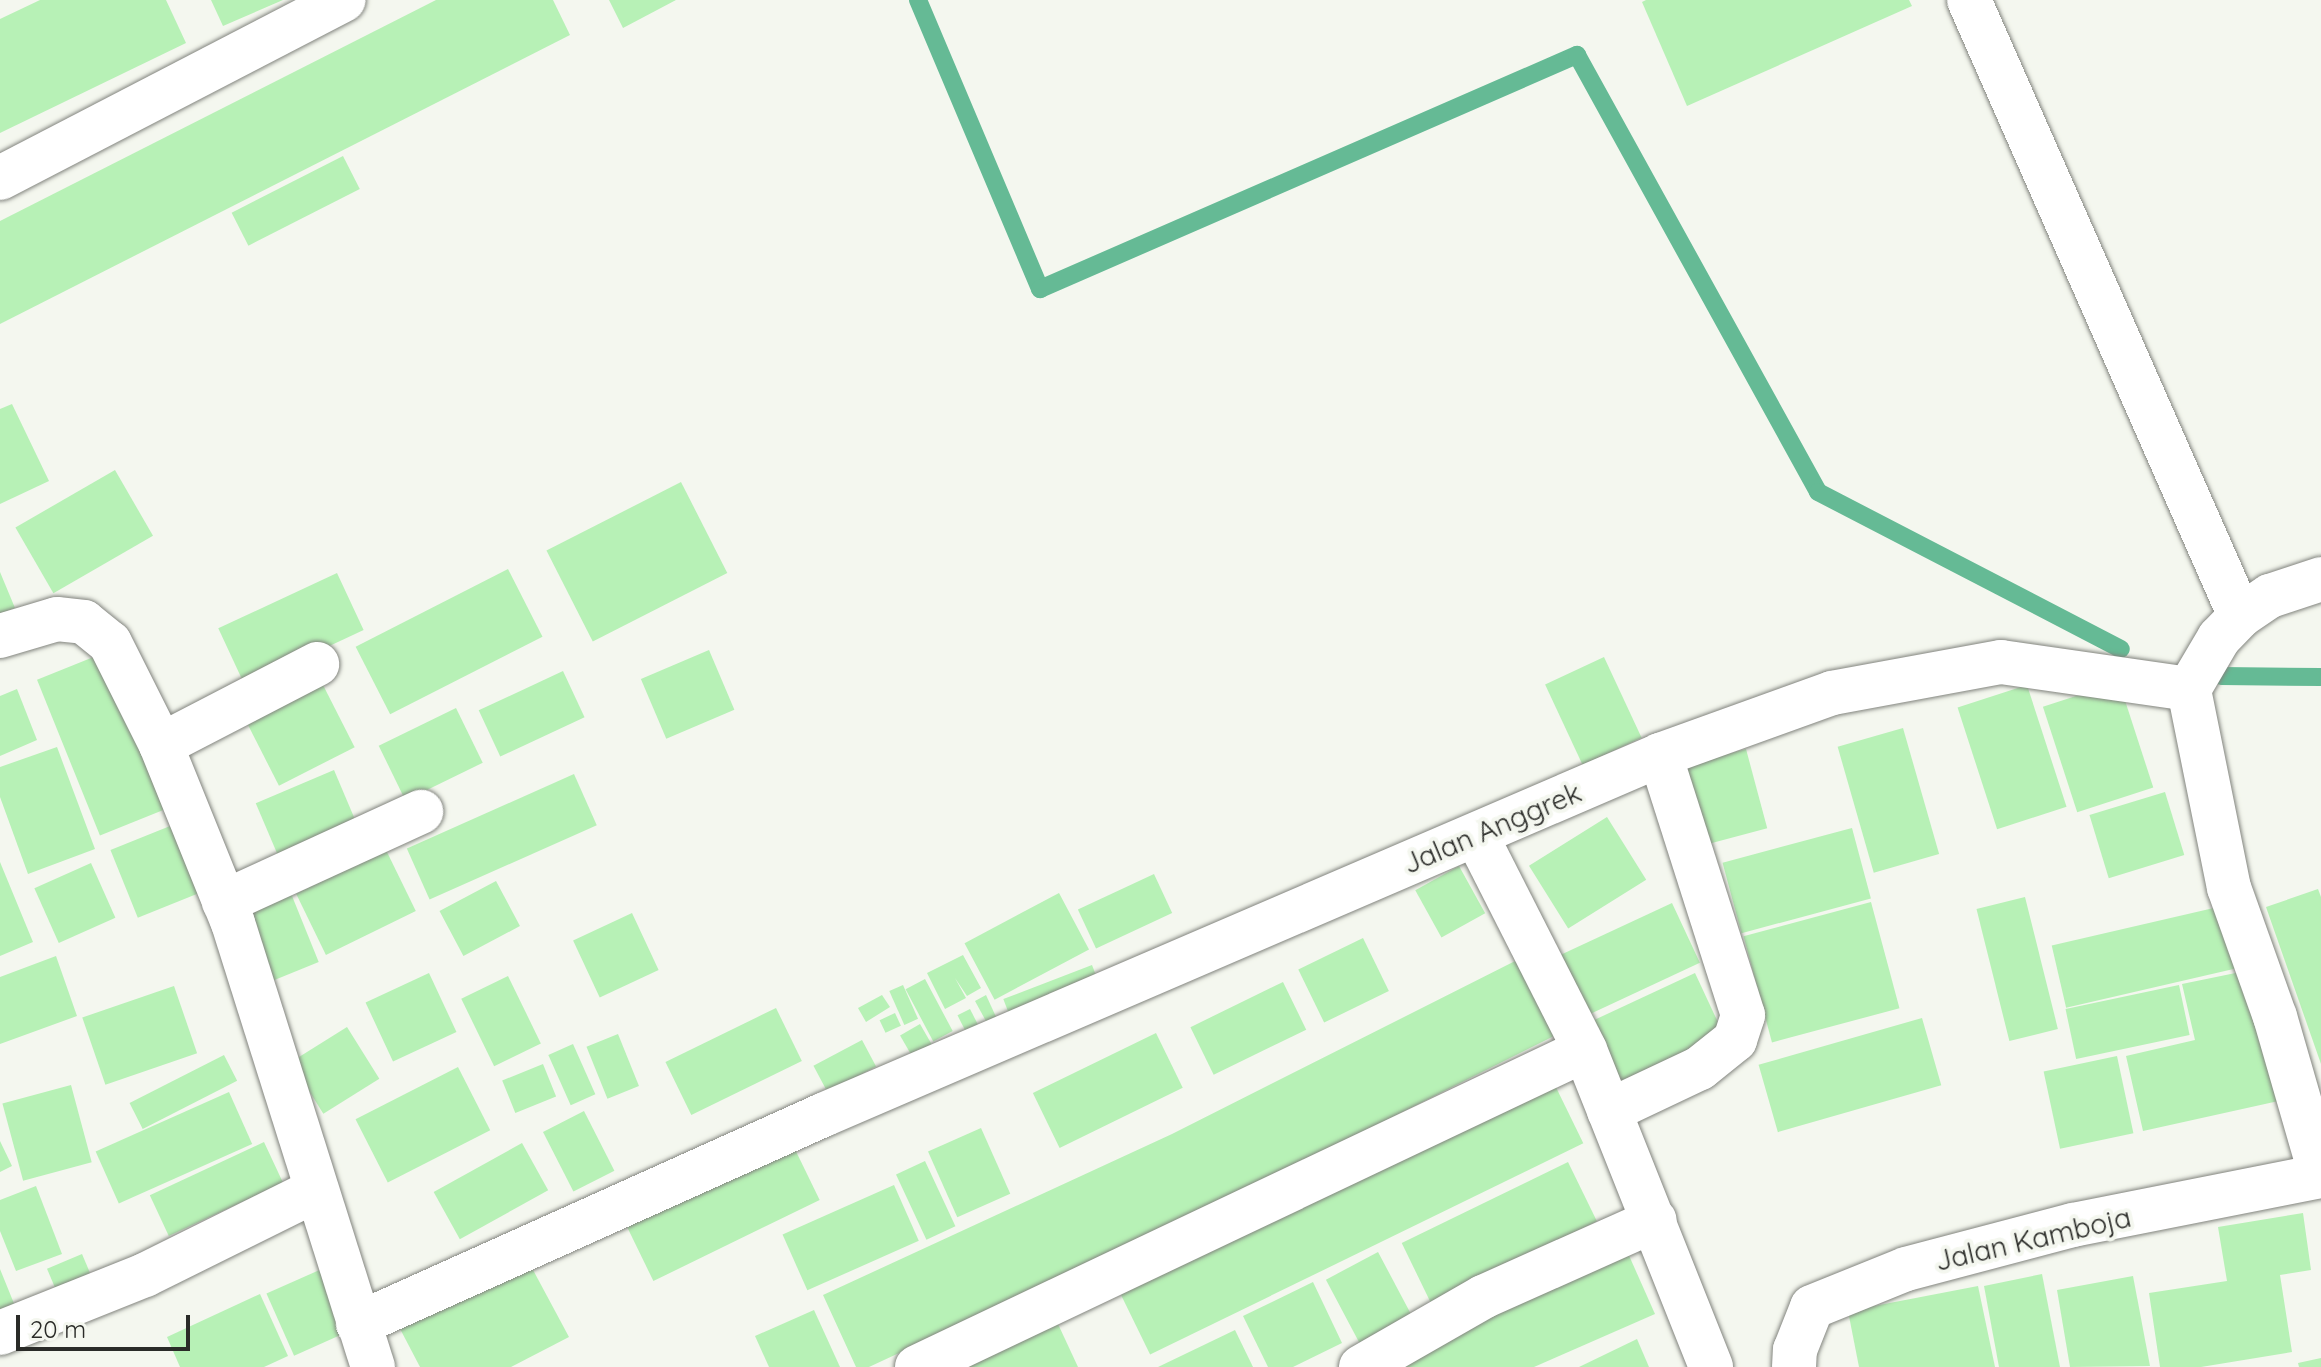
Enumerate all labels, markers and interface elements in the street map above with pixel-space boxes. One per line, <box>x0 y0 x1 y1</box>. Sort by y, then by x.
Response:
street label: Jalan Anggrek <box>1398 775 1586 881</box>
street label: Jalan Kamboja <box>1932 1200 2134 1278</box>
scale bar <box>20 1299 194 1349</box>
text: 20 m <box>30 1314 86 1344</box>

